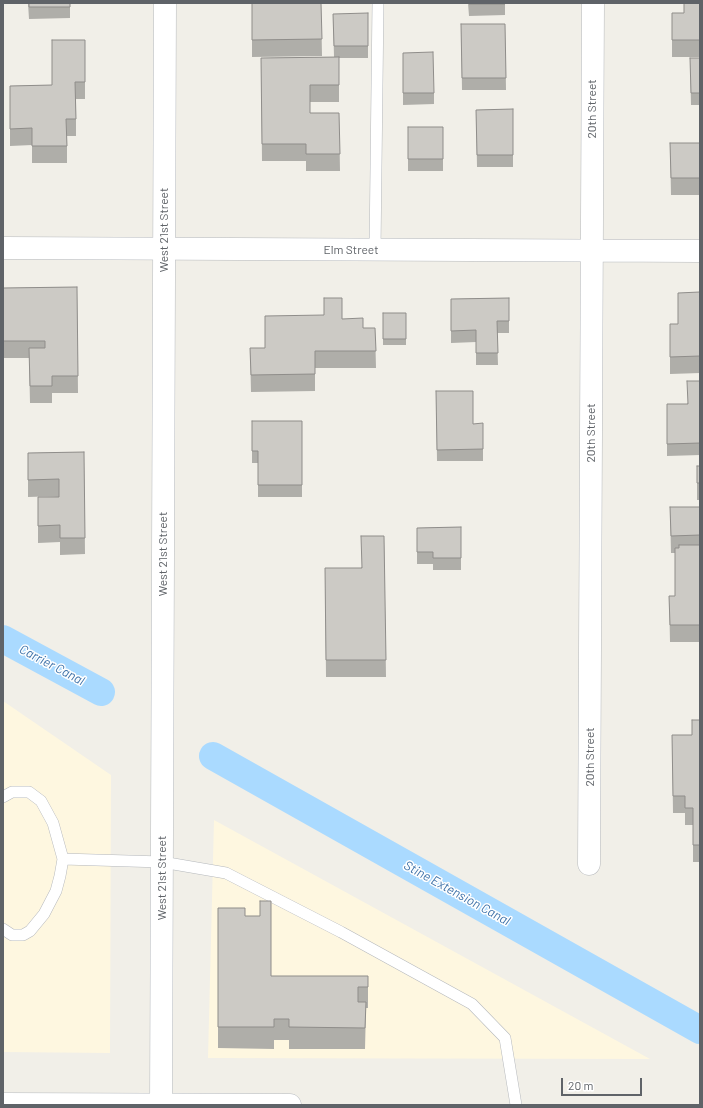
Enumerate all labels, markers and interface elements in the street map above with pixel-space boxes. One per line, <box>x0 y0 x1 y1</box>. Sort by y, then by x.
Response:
street label: 20th Street <box>585 79 599 139</box>
street label: West 21st Street <box>157 188 171 272</box>
street label: Elm Street <box>323 243 379 257</box>
street label: 20th Street <box>584 403 598 463</box>
street label: West 21st Street <box>156 512 170 596</box>
water label: Carrier Canal <box>17 641 87 689</box>
street label: 20th Street <box>583 727 597 787</box>
street label: West 21st Street <box>155 836 169 920</box>
water label: Stine Extension Canal <box>401 857 513 929</box>
scale bar <box>563 1070 644 1096</box>
text: 20 m <box>568 1078 594 1092</box>

